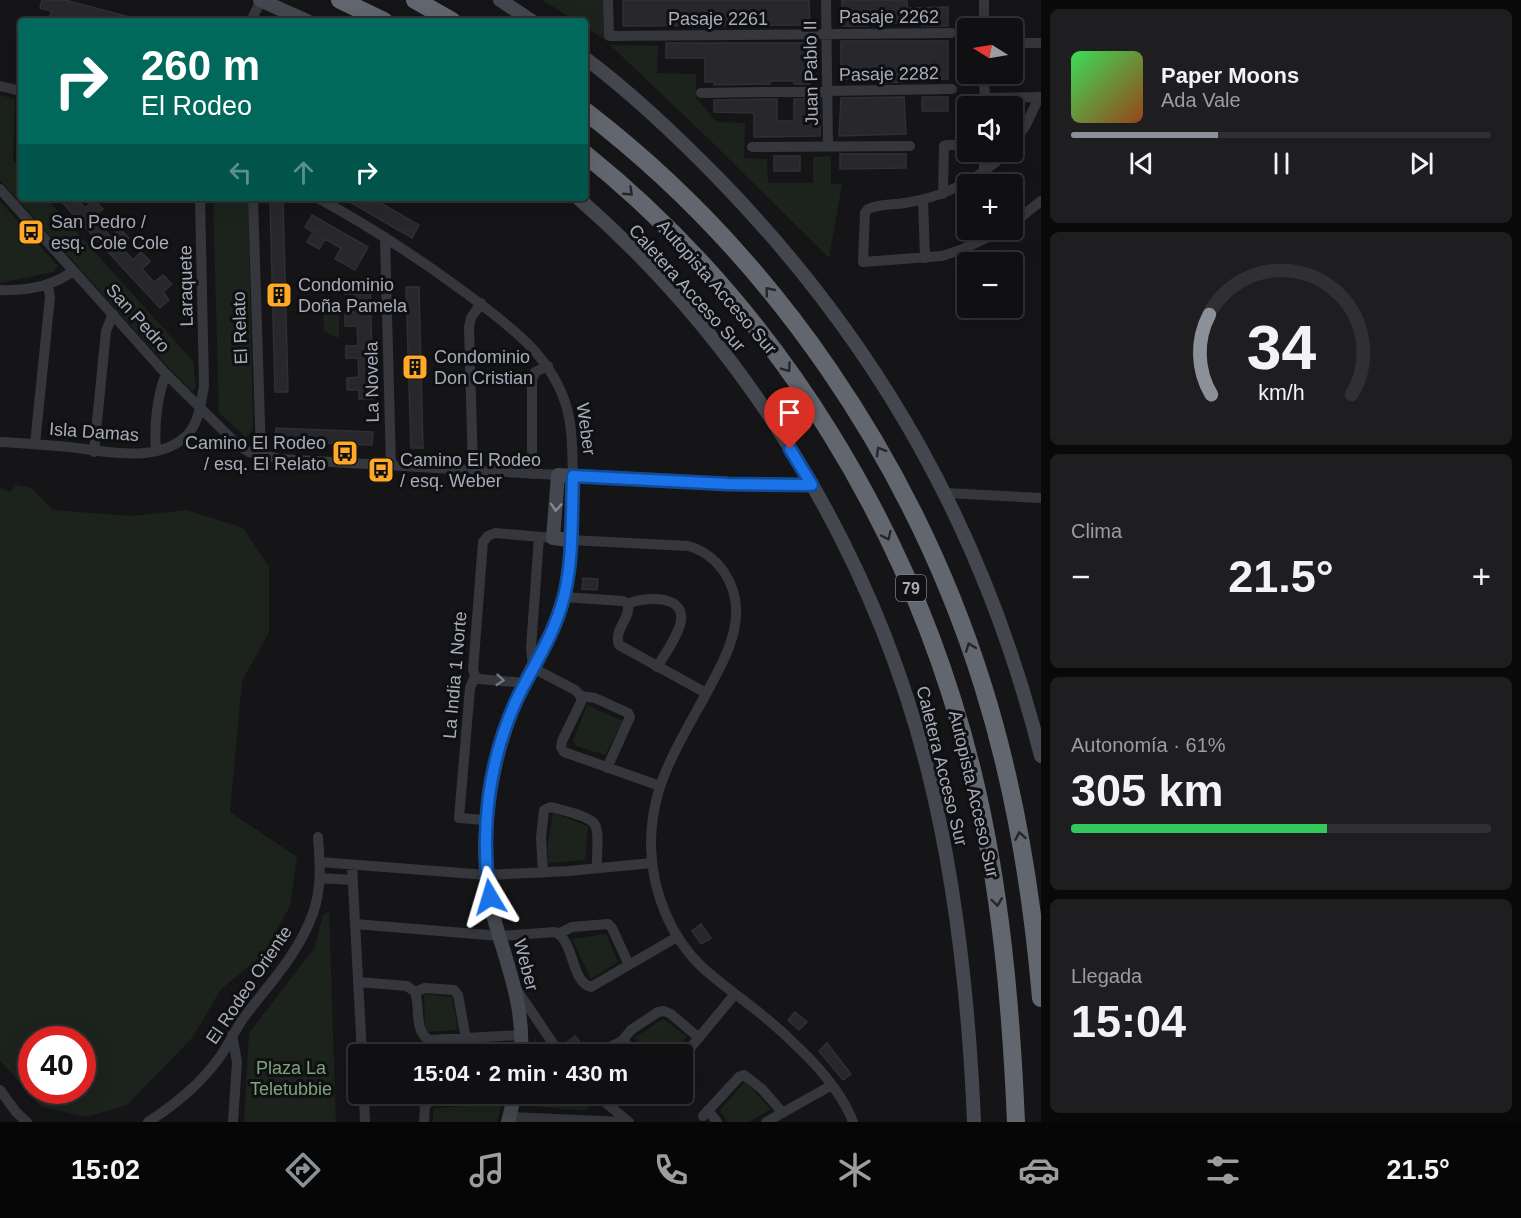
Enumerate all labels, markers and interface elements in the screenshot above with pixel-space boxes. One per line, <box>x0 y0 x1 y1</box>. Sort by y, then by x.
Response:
street label: Pasaje 2262 <box>839 7 939 27</box>
street label: Pasaje 2261 <box>668 9 768 29</box>
north arrow <box>957 18 1023 84</box>
map controls <box>957 18 1023 318</box>
street label: Juan Pablo II <box>800 20 822 126</box>
icon: right <box>42 42 120 120</box>
text: 260 m <box>141 42 260 89</box>
street label: Pasaje 2282 <box>839 63 939 85</box>
text: Paper Moons <box>1161 63 1299 88</box>
text: Ada Vale <box>1161 89 1241 111</box>
text: El Rodeo <box>141 91 252 121</box>
button: sound <box>957 96 1023 162</box>
icon: previous <box>1125 147 1158 180</box>
icon: pause <box>1265 147 1298 180</box>
icon: next <box>1405 147 1438 180</box>
icon: left <box>224 156 257 189</box>
icon: ahead <box>287 156 320 189</box>
icon: right <box>350 156 383 189</box>
button: + <box>957 174 1023 240</box>
one-way arrow <box>623 185 633 196</box>
place label: San Pedro / esq. Cole Cole <box>51 212 169 253</box>
street label: Autopista Acceso Sur <box>653 216 781 358</box>
bus stop icon: San Pedro / esq. Cole Cole <box>16 217 46 247</box>
street label: Caletera Acceso Sur <box>625 220 749 356</box>
street label: Laraquete <box>175 245 197 327</box>
button: − <box>957 252 1023 318</box>
place label: Condominio Doña Pamela <box>298 275 408 316</box>
street label: San Pedro <box>102 280 174 356</box>
building icon: Condominio Doña Pamela <box>264 280 294 310</box>
one-way arrow <box>766 287 777 298</box>
street label: El Relato <box>229 291 251 365</box>
text: 34 <box>1246 314 1316 383</box>
street label: La Novela <box>361 340 383 423</box>
place label: Condominio Don Cristian <box>434 347 533 388</box>
building icon: Condominio Don Cristian <box>400 352 430 382</box>
one-way arrow <box>780 362 791 373</box>
text: km/h <box>1258 382 1304 406</box>
pin <box>764 387 815 449</box>
icon: arrive <box>773 396 806 429</box>
street label: Weber <box>572 402 600 456</box>
street label: Isla Damas <box>48 419 140 445</box>
place label: Camino El Rodeo / esq. El Relato <box>185 433 326 474</box>
bus stop icon: Camino El Rodeo / esq. El Relato <box>330 438 360 468</box>
one-way arrow <box>876 447 887 457</box>
place label: Camino El Rodeo / esq. Weber <box>400 450 541 491</box>
bus stop icon: Camino El Rodeo / esq. Weber <box>366 455 396 485</box>
one-way arrow <box>549 502 562 511</box>
text: Clima <box>1071 520 1122 542</box>
one-way arrow <box>880 529 892 540</box>
text: 21.5° <box>1228 551 1334 602</box>
text: − <box>1071 558 1090 595</box>
text: + <box>1472 558 1491 595</box>
road number: 79 <box>896 575 926 601</box>
street label: La India 1 Norte <box>439 610 471 740</box>
one-way arrow <box>965 643 978 653</box>
one-way arrow <box>495 674 504 687</box>
street label: Caletera Acceso Sur <box>912 684 972 848</box>
street label: Autopista Acceso Sur <box>945 708 1003 880</box>
text: Autonomía · 61% <box>1071 734 1226 756</box>
text: 305 km <box>1071 765 1224 816</box>
one-way arrow <box>1014 831 1026 840</box>
position arrow <box>458 865 522 929</box>
one-way arrow <box>991 897 1003 906</box>
street label: El Rodeo Oriente <box>202 922 296 1048</box>
street label: Weber <box>510 937 542 993</box>
text: Llegada <box>1071 965 1142 987</box>
text: 15:04 <box>1071 996 1186 1047</box>
speed limit sign: 40 <box>18 1026 96 1104</box>
park label: Plaza La Teletubbie <box>250 1058 332 1099</box>
text: 15:04 · 2 min · 430 m <box>413 1061 628 1086</box>
icon: directions <box>282 1149 324 1191</box>
icon: music <box>466 1149 508 1191</box>
icon: phone <box>650 1149 692 1191</box>
icon: climate <box>834 1149 876 1191</box>
icon: car <box>1018 1149 1060 1191</box>
icon: filters <box>1202 1149 1244 1191</box>
text: 15:02 <box>71 1155 140 1185</box>
text: 21.5° <box>1387 1155 1450 1185</box>

